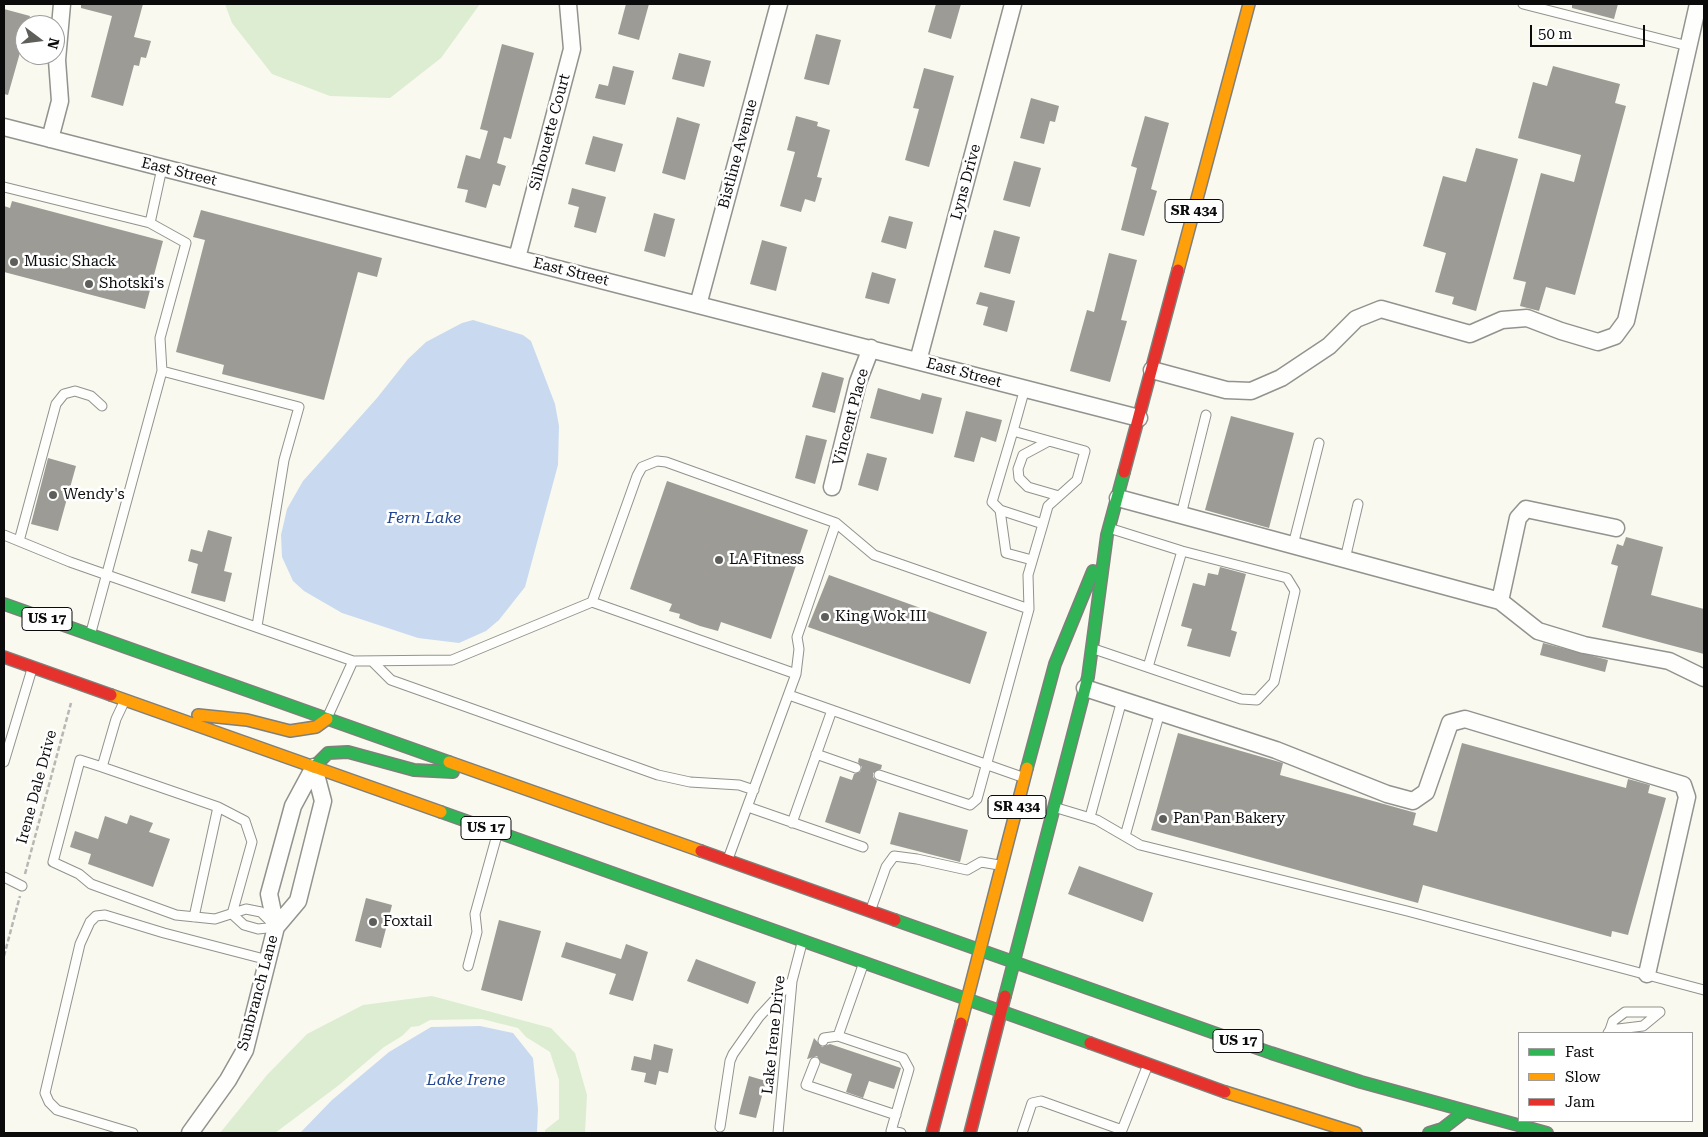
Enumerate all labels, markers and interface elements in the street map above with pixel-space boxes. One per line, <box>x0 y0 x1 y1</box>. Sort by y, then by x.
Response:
north arrow <box>15 15 65 65</box>
scale bar <box>1533 15 1648 47</box>
text: 50 m <box>1538 25 1572 43</box>
text: N <box>44 36 63 51</box>
street label: Silhouette Court <box>526 72 574 192</box>
street label: Bistline Avenue <box>715 97 761 211</box>
street label: Lyns Drive <box>947 142 985 222</box>
street label: East Street <box>139 154 219 190</box>
road number: SR 434 <box>1165 200 1223 222</box>
place label: Music Shack <box>24 253 117 271</box>
street label: East Street <box>531 254 611 290</box>
marker: Music Shack <box>8 256 20 268</box>
place label: Shotski's <box>99 275 164 293</box>
marker: Shotski's <box>83 278 95 290</box>
street label: East Street <box>924 354 1004 392</box>
street label: Vincent Place <box>829 367 873 467</box>
place label: Wendy's <box>63 486 125 504</box>
marker: Wendy's <box>47 489 59 501</box>
water label: Fern Lake <box>387 508 461 528</box>
place label: LA Fitness <box>729 551 804 569</box>
marker: LA Fitness <box>713 554 725 566</box>
road number: US 17 <box>22 608 72 630</box>
place label: King Wok III <box>835 608 927 626</box>
marker: King Wok III <box>819 611 831 623</box>
street label: Irene Dale Drive <box>13 728 61 846</box>
road number: SR 434 <box>988 796 1046 819</box>
place label: Pan Pan Bakery <box>1173 810 1285 828</box>
marker: Pan Pan Bakery <box>1157 813 1169 825</box>
road number: US 17 <box>461 816 511 840</box>
place label: Foxtail <box>383 913 432 931</box>
marker: Foxtail <box>367 916 379 928</box>
street label: Sunbranch Lane <box>234 933 282 1053</box>
street label: Lake Irene Drive <box>759 975 789 1095</box>
road number: US 17 <box>1213 1030 1263 1052</box>
legend <box>1518 1032 1693 1122</box>
text: Fast <box>1565 1043 1594 1061</box>
text: Slow <box>1565 1068 1600 1086</box>
water label: Lake Irene <box>427 1070 505 1090</box>
text: Jam <box>1565 1093 1595 1111</box>

